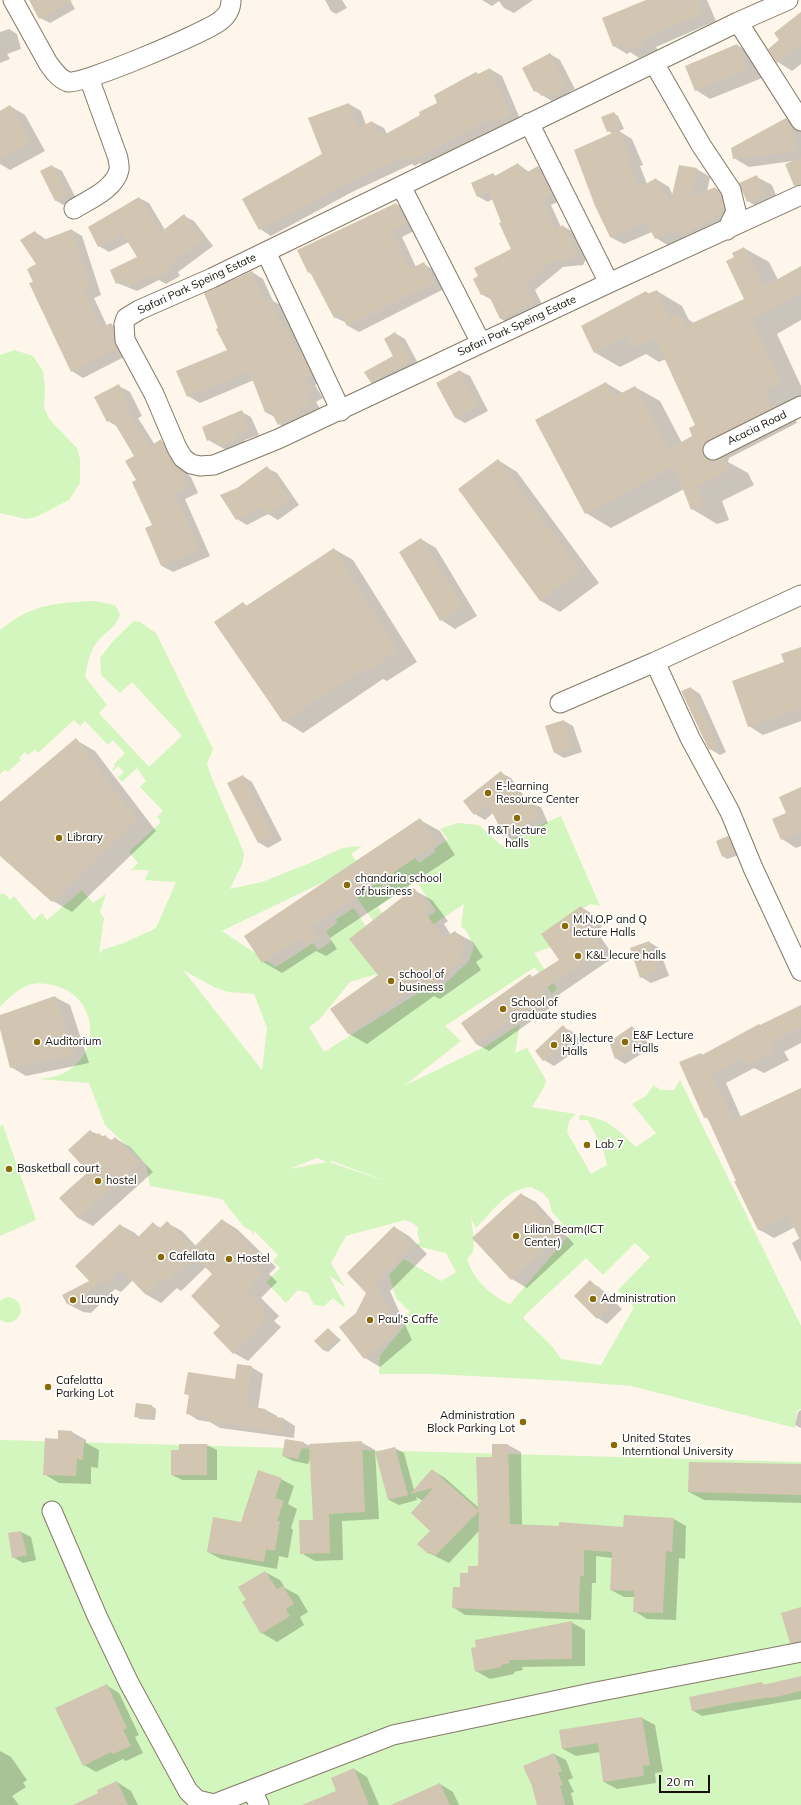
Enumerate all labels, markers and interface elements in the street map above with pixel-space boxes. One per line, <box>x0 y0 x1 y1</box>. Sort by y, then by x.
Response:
street label: Safari Park Speing Estate <box>136 251 258 317</box>
street label: Safari Park Speing Estate <box>456 293 578 359</box>
street label: Acacia Road <box>725 408 789 448</box>
place label: E-learning Resource Center <box>496 780 579 806</box>
marker: E-learning Resource Center <box>483 788 493 798</box>
marker: R&T lecture halls <box>512 813 522 823</box>
place label: R&T lecture halls <box>488 824 546 850</box>
place label: Library <box>67 831 103 845</box>
marker: Library <box>54 833 64 843</box>
place label: chandaria school of business <box>355 872 442 898</box>
marker: chandaria school of business <box>342 880 352 890</box>
place label: M,N,O,P and Q lecture Halls <box>573 913 647 939</box>
marker: M,N,O,P and Q lecture Halls <box>560 921 570 931</box>
place label: K&L lecure halls <box>586 949 666 963</box>
marker: K&L lecure halls <box>573 951 583 961</box>
place label: school of business <box>399 968 444 994</box>
marker: school of business <box>386 976 396 986</box>
place label: School of graduate studies <box>511 996 597 1022</box>
marker: School of graduate studies <box>498 1004 508 1014</box>
place label: E&F Lecture Halls <box>633 1029 693 1055</box>
place label: I&J lecture Halls <box>562 1032 613 1058</box>
place label: Auditorium <box>45 1035 101 1049</box>
marker: Auditorium <box>32 1037 42 1047</box>
marker: E&F Lecture Halls <box>620 1037 630 1047</box>
marker: I&J lecture Halls <box>549 1040 559 1050</box>
place label: Lab 7 <box>595 1138 624 1152</box>
marker: Lab 7 <box>582 1140 592 1150</box>
place label: Basketball court <box>17 1162 99 1176</box>
marker: Basketball court <box>4 1164 14 1174</box>
place label: hostel <box>106 1174 137 1188</box>
marker: hostel <box>93 1176 103 1186</box>
place label: Lilian Beam(ICT Center) <box>524 1223 604 1249</box>
marker: Lilian Beam(ICT Center) <box>511 1231 521 1241</box>
place label: Cafellata <box>169 1250 215 1264</box>
marker: Cafellata <box>156 1252 166 1262</box>
place label: Hostel <box>237 1252 270 1266</box>
marker: Hostel <box>224 1254 234 1264</box>
place label: Administration <box>601 1292 676 1306</box>
place label: Laundy <box>81 1293 119 1307</box>
marker: Administration <box>588 1294 598 1304</box>
marker: Laundy <box>68 1295 78 1305</box>
place label: Paul's Caffe <box>378 1313 438 1327</box>
marker: Paul's Caffe <box>365 1315 375 1325</box>
place label: Cafelatta Parking Lot <box>56 1374 114 1400</box>
marker: Cafelatta Parking Lot <box>43 1382 53 1392</box>
place label: Administration Block Parking Lot <box>427 1409 515 1435</box>
marker: Administration Block Parking Lot <box>518 1417 528 1427</box>
place label: United States Interntional University <box>622 1432 733 1458</box>
marker: United States Interntional University <box>609 1440 619 1450</box>
scale bar <box>661 1767 712 1793</box>
text: 20 m <box>666 1774 694 1789</box>

